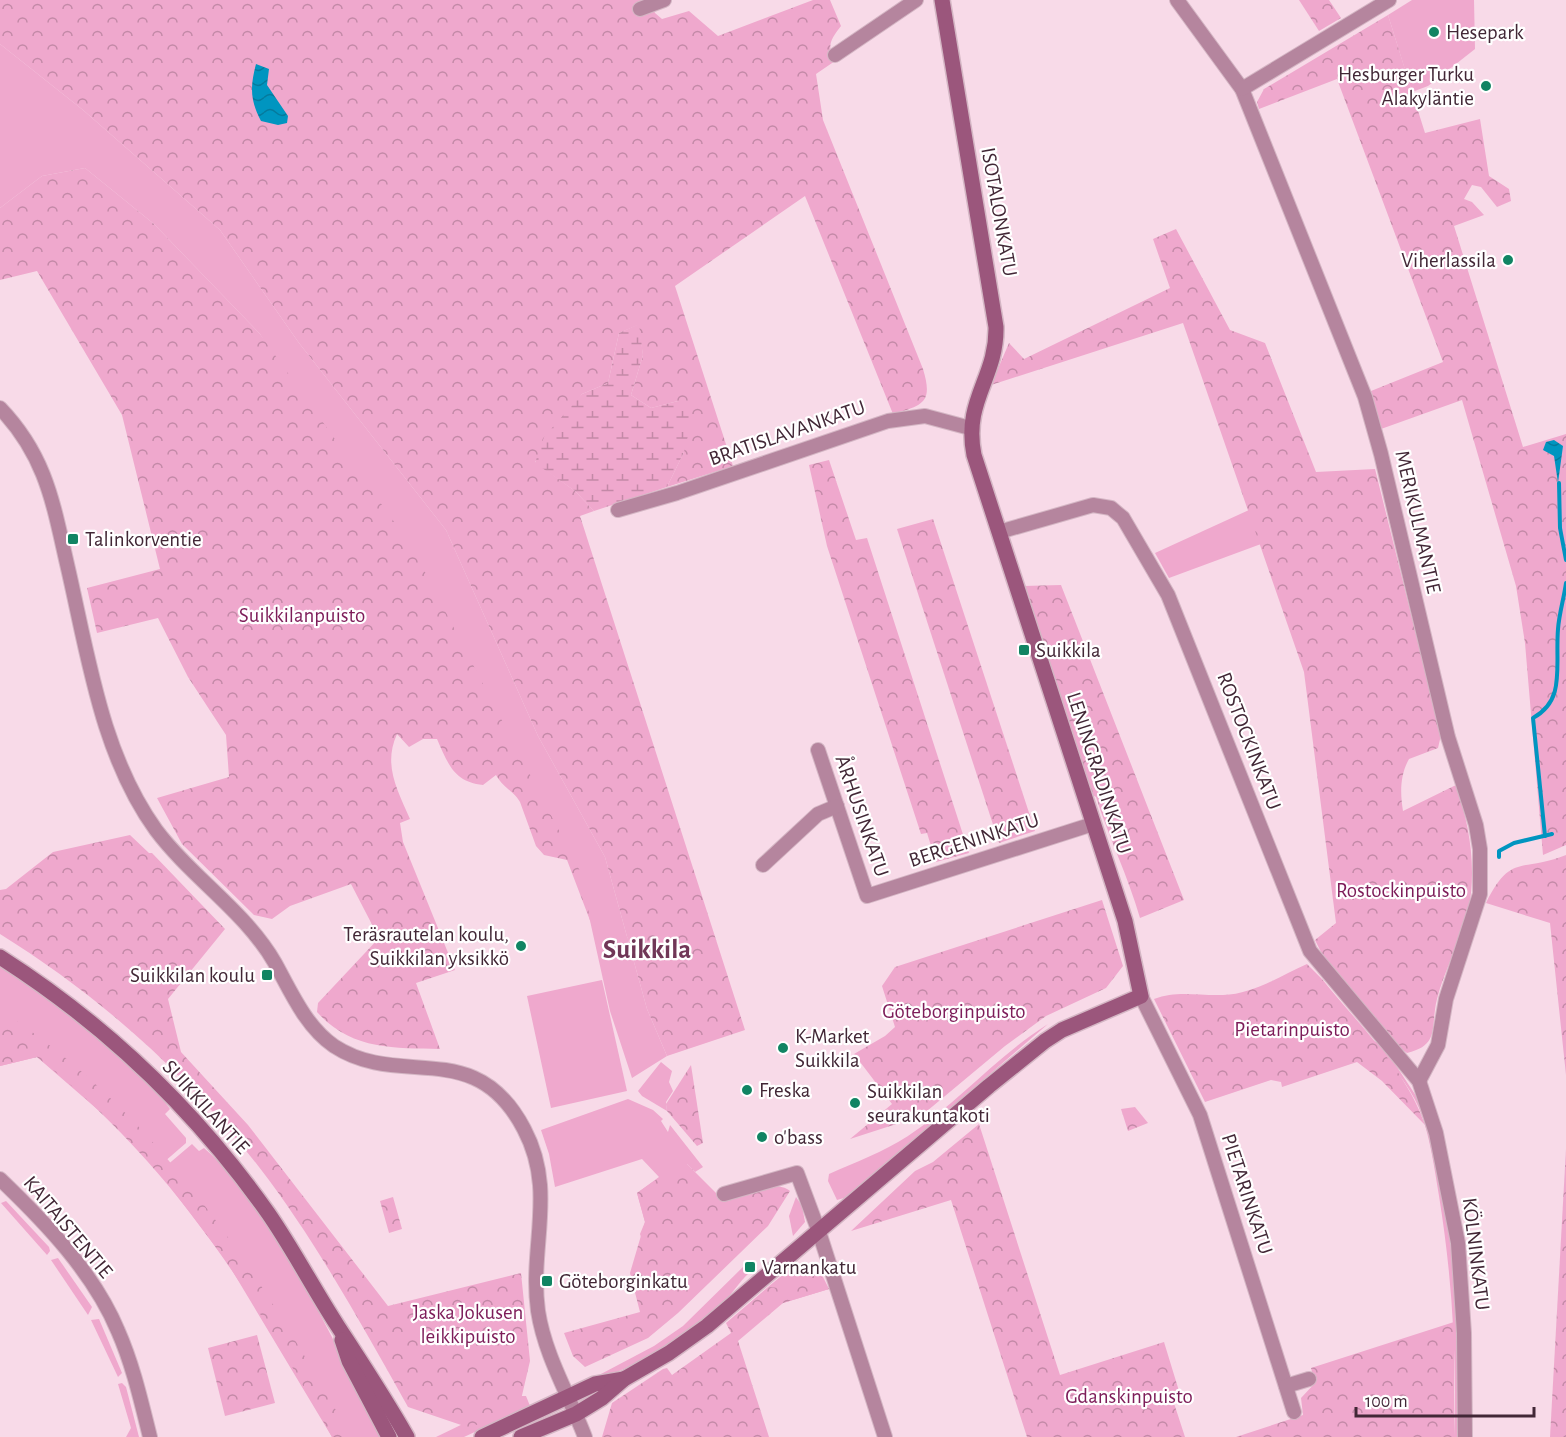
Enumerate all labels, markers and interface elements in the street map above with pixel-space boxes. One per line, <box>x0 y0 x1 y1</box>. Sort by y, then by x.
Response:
place label: Hesepark <box>1446 22 1524 43</box>
marker: Hesepark <box>1427 25 1441 39</box>
place label: Hesburger Turku Alakyläntie <box>1338 64 1474 109</box>
marker: Hesburger Turku Alakyläntie <box>1479 79 1493 93</box>
street label: ISOTALONKATU <box>977 146 1021 278</box>
place label: Viherlassila <box>1401 250 1496 271</box>
marker: Viherlassila <box>1501 253 1515 267</box>
street label: BRATISLAVANKATU <box>706 396 868 470</box>
street label: MERIKULMANTIE <box>1391 448 1445 596</box>
place label: Talinkorventie <box>85 529 202 550</box>
marker: Talinkorventie <box>66 532 80 546</box>
park label: Suikkilanpuisto <box>239 605 365 626</box>
place label: Suikkila <box>1036 640 1101 661</box>
marker: Suikkila <box>1017 643 1031 657</box>
street label: ROSTOCKINKATU <box>1213 669 1285 813</box>
street label: LENINGRADINKATU <box>1063 690 1135 856</box>
street label: ÅRHUSINKATU <box>831 752 895 879</box>
street label: BERGENINKATU <box>906 809 1042 871</box>
park label: Rostockinpuisto <box>1336 880 1466 901</box>
place label: Teräsrautelan koulu, Suikkilan yksikkö <box>343 924 509 969</box>
district label: Suikkila <box>603 936 691 963</box>
marker: Teräsrautelan koulu, Suikkilan yksikkö <box>514 939 528 953</box>
place label: Suikkilan koulu <box>130 965 255 986</box>
marker: Suikkilan koulu <box>260 968 274 982</box>
park label: Göteborginpuisto <box>882 1001 1026 1022</box>
park label: Pietarinpuisto <box>1234 1019 1350 1040</box>
place label: K-Market Suikkila <box>795 1026 870 1071</box>
marker: K-Market Suikkila <box>776 1041 790 1055</box>
street label: SUIKKILANTIE <box>159 1056 253 1158</box>
place label: Freska <box>759 1080 811 1101</box>
place label: Suikkilan seurakuntakoti <box>867 1081 990 1126</box>
marker: Freska <box>740 1083 754 1097</box>
marker: Suikkilan seurakuntakoti <box>848 1096 862 1110</box>
place label: o'bass <box>774 1127 823 1148</box>
marker: o'bass <box>755 1130 769 1144</box>
street label: PIETARINKATU <box>1218 1131 1276 1257</box>
street label: KAITAISTENTIE <box>19 1172 117 1282</box>
street label: KÖLNINKATU <box>1459 1196 1494 1312</box>
place label: Varnankatu <box>762 1257 857 1278</box>
marker: Varnankatu <box>743 1260 757 1274</box>
place label: Göteborginkatu <box>559 1271 688 1292</box>
marker: Göteborginkatu <box>540 1274 554 1288</box>
park label: Jaska Jokusen leikkipuisto <box>413 1302 523 1347</box>
scale bar <box>1356 1380 1534 1418</box>
park label: Gdanskinpuisto <box>1065 1386 1193 1407</box>
text: 100 m <box>1365 1393 1408 1411</box>

